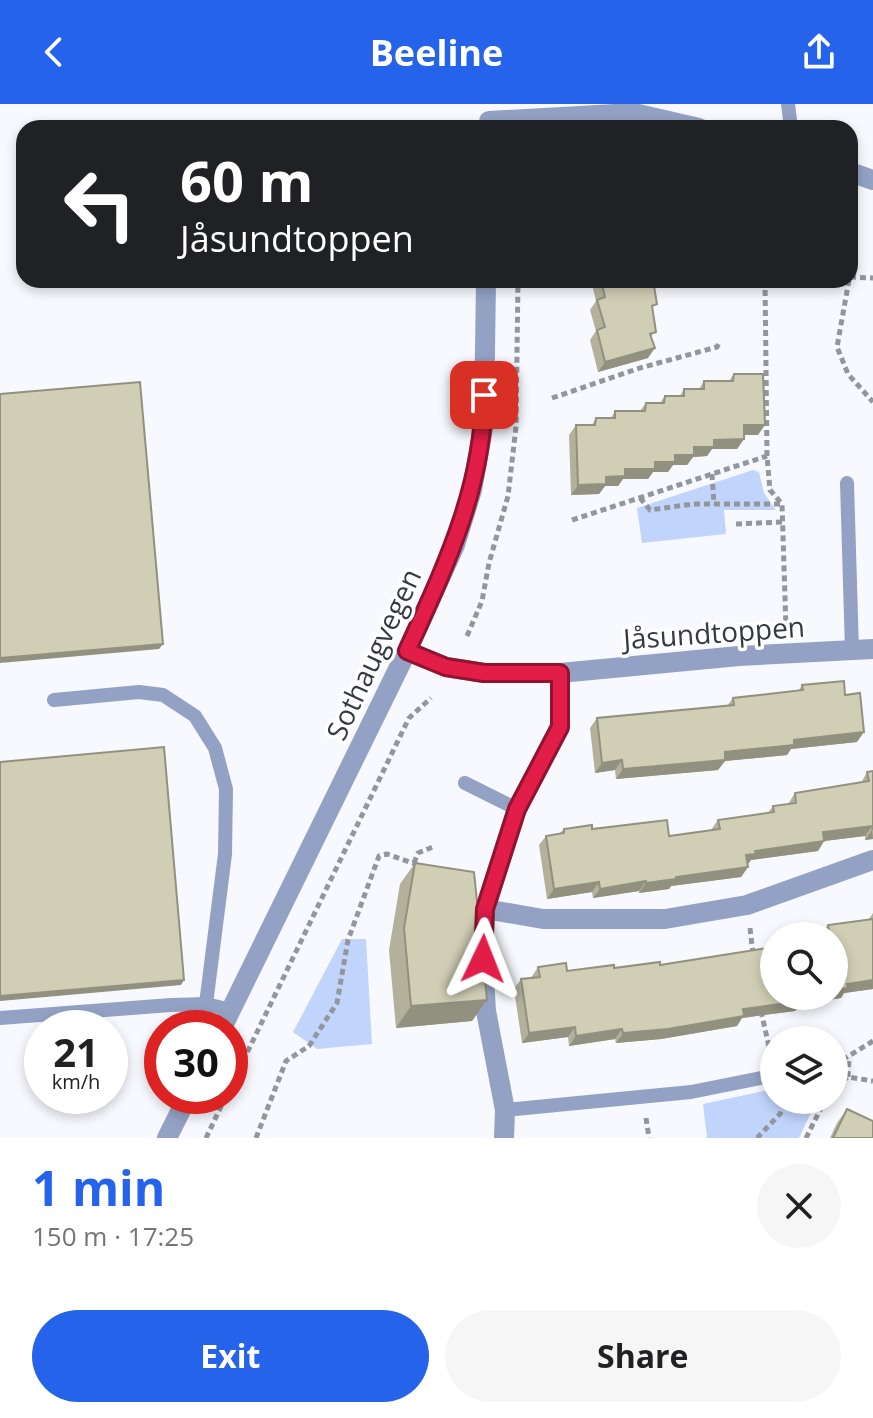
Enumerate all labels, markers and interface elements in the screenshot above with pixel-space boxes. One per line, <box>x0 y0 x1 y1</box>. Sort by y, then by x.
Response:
text: Beeline <box>370 28 503 77</box>
icon: back <box>32 30 76 74</box>
icon: share <box>797 30 841 74</box>
text: 60 m <box>180 142 314 218</box>
icon: left <box>48 152 152 256</box>
text: Jåsundtoppen <box>180 214 414 263</box>
pin <box>450 361 518 429</box>
icon: arrive <box>462 373 506 417</box>
street label: Sothaugvegen <box>317 562 429 746</box>
street label: Jåsundtoppen <box>619 607 806 658</box>
position arrow <box>441 917 525 1001</box>
map controls <box>760 922 848 1114</box>
button: search <box>760 922 848 1010</box>
speed limit sign: 30 <box>144 1010 248 1114</box>
text: 21 <box>53 1024 99 1079</box>
button: layers <box>760 1026 848 1114</box>
text: km/h <box>52 1068 100 1095</box>
text: 1 min <box>32 1155 165 1220</box>
button: close <box>757 1164 841 1248</box>
text: 150 m · 17:25 <box>32 1218 194 1254</box>
button: Exit <box>32 1310 429 1402</box>
button: Share <box>445 1310 841 1402</box>

